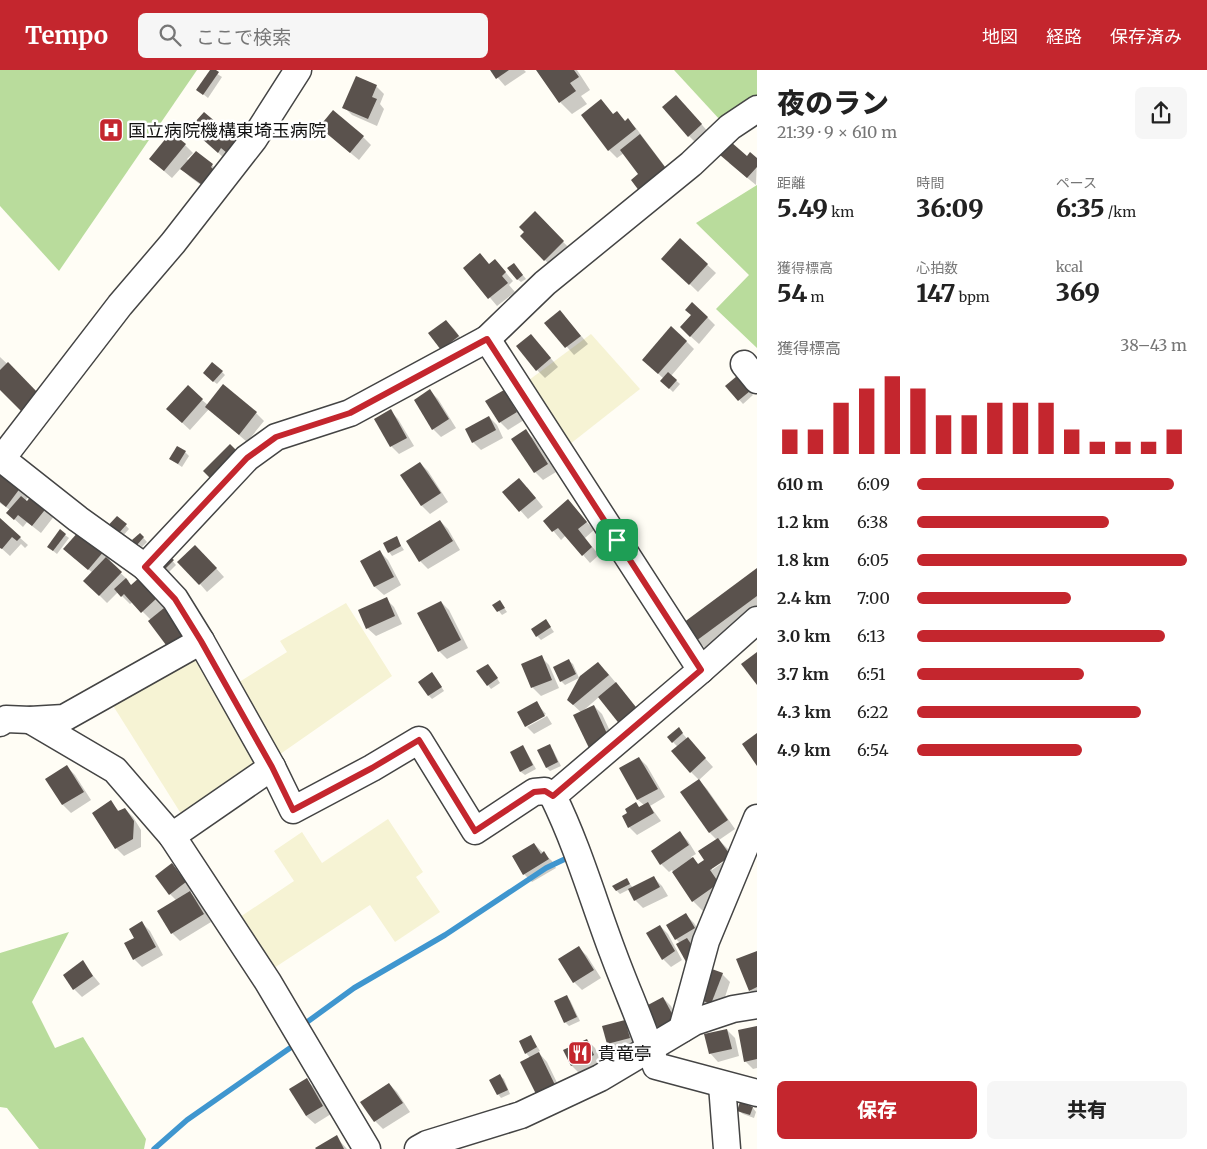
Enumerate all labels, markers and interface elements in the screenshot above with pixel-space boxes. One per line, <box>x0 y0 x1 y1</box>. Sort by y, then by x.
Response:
search box <box>138 13 488 58</box>
text: Tempo <box>25 20 108 51</box>
icon: search <box>156 21 184 49</box>
text: ここで検索 <box>196 25 291 49</box>
text: 地図 <box>982 25 1018 48</box>
text: 経路 <box>1046 25 1082 48</box>
text: 保存済み <box>1110 25 1182 48</box>
text: 夜のラン <box>777 85 889 121</box>
button: share <box>1135 87 1187 139</box>
hospital icon: 国立病院機構東埼玉病院 <box>98 117 124 143</box>
place label: 国立病院機構東埼玉病院 <box>128 119 326 142</box>
text: 21:39 · 9 × 610 m <box>777 122 897 142</box>
text: 距離 <box>777 174 805 192</box>
text: 時間 <box>916 174 944 192</box>
text: ペース <box>1056 174 1097 192</box>
text: 5.49 <box>777 192 828 224</box>
text: 36:09 <box>916 192 984 224</box>
text: 6:35 <box>1056 192 1105 224</box>
text: km <box>828 203 854 221</box>
text: /km <box>1105 203 1136 221</box>
text: kcal <box>1056 258 1083 276</box>
text: 獲得標高 <box>777 259 833 277</box>
text: 心拍数 <box>916 259 958 277</box>
text: 369 <box>1056 276 1100 308</box>
text: 54 <box>777 277 807 309</box>
text: 147 <box>916 277 955 309</box>
text: m <box>807 288 825 306</box>
text: bpm <box>955 288 990 306</box>
text: 38–43 m <box>1120 335 1187 355</box>
text: 獲得標高 <box>777 338 841 358</box>
text: 610 m <box>777 474 823 494</box>
text: 6:09 <box>857 474 890 494</box>
text: 1.2 km <box>777 512 829 532</box>
text: 6:38 <box>857 512 888 532</box>
pin <box>596 519 638 561</box>
icon: arrive <box>603 526 631 554</box>
text: 1.8 km <box>777 550 829 570</box>
text: 6:05 <box>857 550 889 570</box>
text: 2.4 km <box>777 588 831 608</box>
text: 7:00 <box>857 588 890 608</box>
text: 3.0 km <box>777 626 831 646</box>
text: 6:13 <box>857 626 885 646</box>
text: 3.7 km <box>777 664 829 684</box>
text: 6:51 <box>857 664 885 684</box>
text: 4.3 km <box>777 702 831 722</box>
text: 6:22 <box>857 702 889 722</box>
text: 4.9 km <box>777 740 831 760</box>
text: 6:54 <box>857 740 889 760</box>
restaurant icon: 貴竜亭 <box>567 1040 593 1066</box>
place label: 貴竜亭 <box>598 1042 652 1065</box>
button: 保存 <box>777 1081 977 1139</box>
button: 共有 <box>987 1081 1187 1139</box>

